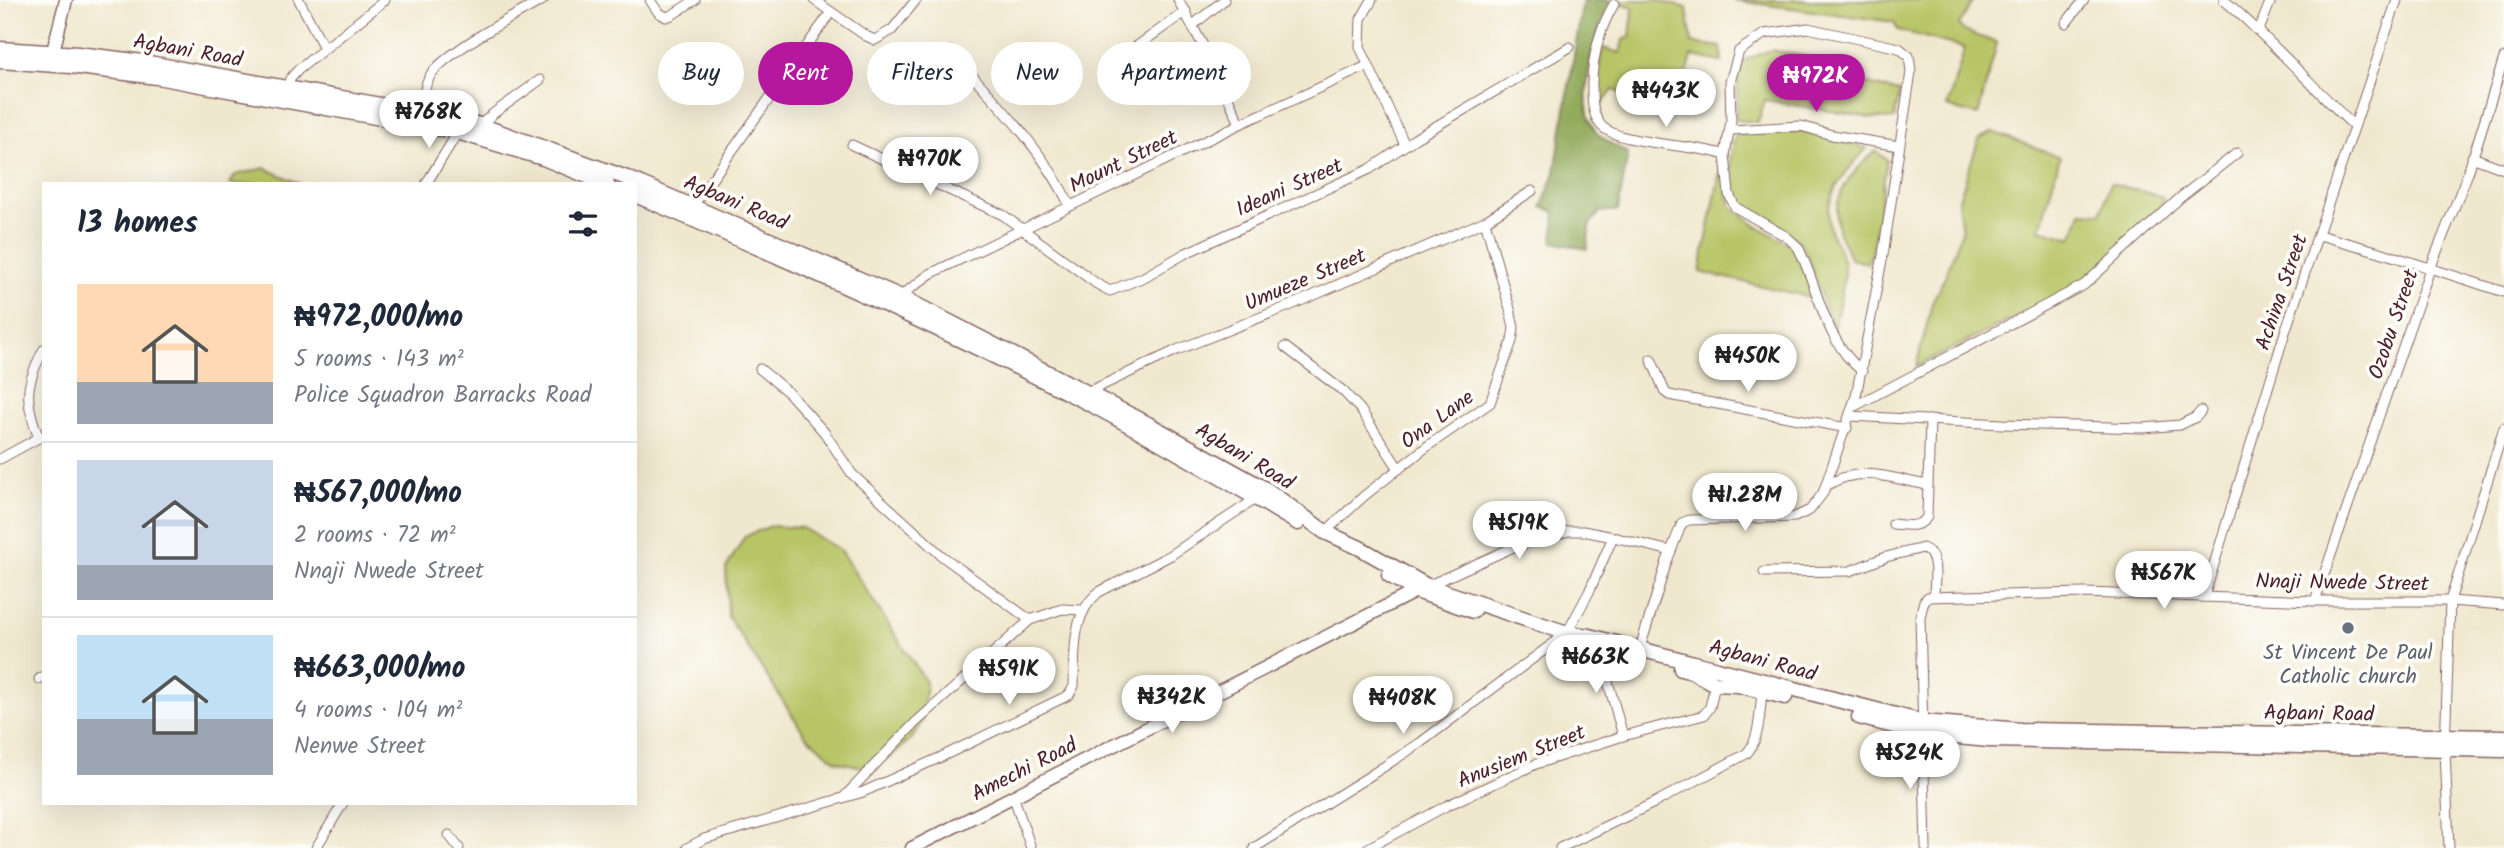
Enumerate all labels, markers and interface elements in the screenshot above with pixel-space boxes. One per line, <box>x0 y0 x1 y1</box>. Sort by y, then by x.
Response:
street label: Agbani Road <box>131 26 245 77</box>
chip: Buy <box>658 42 744 105</box>
chip: Rent <box>758 42 853 105</box>
chip: Filters <box>867 42 977 105</box>
chip: New <box>991 42 1083 105</box>
chip: Apartment <box>1097 42 1251 105</box>
pin: ₦972K <box>1767 54 1865 114</box>
text: ₦972K <box>1783 59 1849 95</box>
pin: ₦443K <box>1617 69 1715 129</box>
text: ₦443K <box>1632 74 1700 110</box>
pin: ₦768K <box>380 90 478 150</box>
text: ₦768K <box>395 95 463 131</box>
street label: Mount Street <box>1064 121 1184 203</box>
pin: ₦970K <box>881 138 979 197</box>
text: ₦970K <box>898 142 962 178</box>
street label: Ideani Street <box>1231 150 1349 227</box>
street label: Agbani Road <box>678 167 793 240</box>
text: 13 homes <box>77 200 198 248</box>
icon: filters <box>564 205 602 243</box>
street label: Achina Street <box>2247 229 2318 355</box>
street label: Umueze Street <box>1240 240 1372 321</box>
street label: Ozobu Street <box>2360 264 2429 384</box>
text: ₦972,000/mo <box>294 294 463 342</box>
icon: home <box>133 312 217 396</box>
pin: ₦450K <box>1699 334 1797 394</box>
text: ₦450K <box>1715 339 1781 375</box>
text: 5 rooms · 143 m² <box>294 342 464 378</box>
text: Police Squadron Barracks Road <box>294 378 591 414</box>
street label: Ona Lane <box>1394 382 1482 458</box>
street label: Agbani Road <box>1188 415 1300 500</box>
text: ₦567,000/mo <box>294 470 462 518</box>
pin: ₦1.28M <box>1688 474 1802 533</box>
text: ₦1.28M <box>1708 478 1782 514</box>
icon: home <box>133 488 217 572</box>
pin: ₦519K <box>1470 502 1568 561</box>
text: ₦519K <box>1489 506 1549 542</box>
text: 2 rooms · 72 m² <box>294 518 456 554</box>
pin: ₦567K <box>2115 552 2213 611</box>
text: Nnaji Nwede Street <box>294 554 484 590</box>
text: ₦567K <box>2131 556 2197 592</box>
street label: Nnaji Nwede Street <box>2255 565 2430 602</box>
marker: St Vincent De Paul Catholic church <box>2340 620 2356 636</box>
street label: Agbani Road <box>1705 631 1821 692</box>
pin: ₦663K <box>1547 636 1645 695</box>
place label: St Vincent De Paul Catholic church <box>2263 637 2433 694</box>
text: ₦663K <box>1562 640 1630 676</box>
text: ₦663,000/mo <box>294 645 465 693</box>
pin: ₦591K <box>960 648 1058 707</box>
text: ₦591K <box>979 652 1039 688</box>
icon: home <box>133 663 217 747</box>
pin: ₦342K <box>1123 676 1221 735</box>
pin: ₦408K <box>1354 676 1452 736</box>
text: ₦342K <box>1138 680 1206 716</box>
text: ₦408K <box>1369 681 1437 717</box>
text: 4 rooms · 104 m² <box>294 693 462 729</box>
street label: Agbani Road <box>2264 697 2375 732</box>
street label: Anusiem Street <box>1452 716 1592 798</box>
text: Nenwe Street <box>294 729 426 765</box>
street label: Amechi Road <box>966 729 1084 811</box>
pin: ₦524K <box>1861 732 1959 791</box>
text: ₦524K <box>1876 736 1944 772</box>

